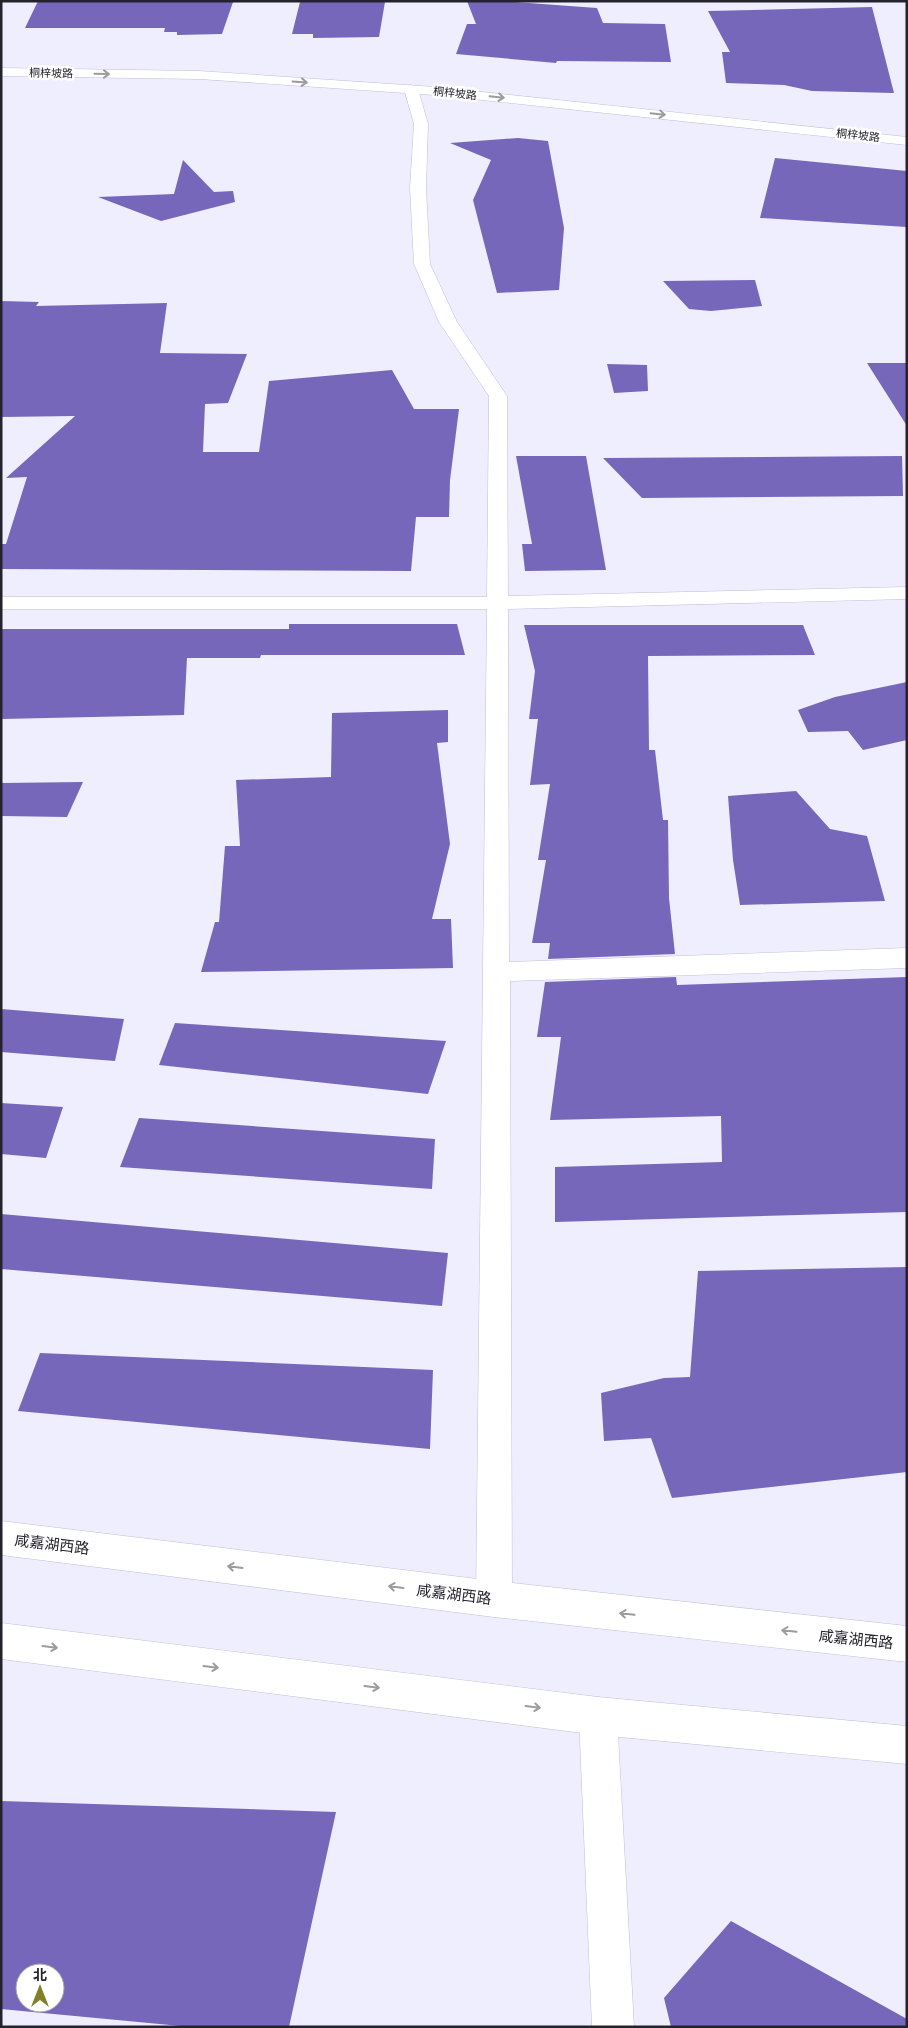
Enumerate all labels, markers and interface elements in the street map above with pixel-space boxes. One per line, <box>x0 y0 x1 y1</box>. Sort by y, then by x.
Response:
street label: 桐梓坡路 <box>29 66 73 80</box>
one-way arrow <box>94 69 110 79</box>
one-way arrow <box>291 77 307 86</box>
street label: 桐梓坡路 <box>432 84 478 102</box>
one-way arrow <box>488 92 504 102</box>
one-way arrow <box>650 110 666 119</box>
street label: 桐梓坡路 <box>835 126 881 144</box>
street label: 咸嘉湖西路 <box>14 1530 90 1558</box>
one-way arrow <box>227 1562 243 1572</box>
street label: 咸嘉湖西路 <box>416 1580 492 1608</box>
one-way arrow <box>389 1582 405 1592</box>
one-way arrow <box>619 1609 635 1619</box>
one-way arrow <box>781 1626 797 1636</box>
street label: 咸嘉湖西路 <box>818 1626 894 1652</box>
one-way arrow <box>41 1642 57 1652</box>
one-way arrow <box>203 1662 219 1672</box>
one-way arrow <box>364 1682 380 1692</box>
one-way arrow <box>525 1703 541 1713</box>
north arrow <box>15 1963 65 2013</box>
text: 北 <box>33 1966 47 1984</box>

